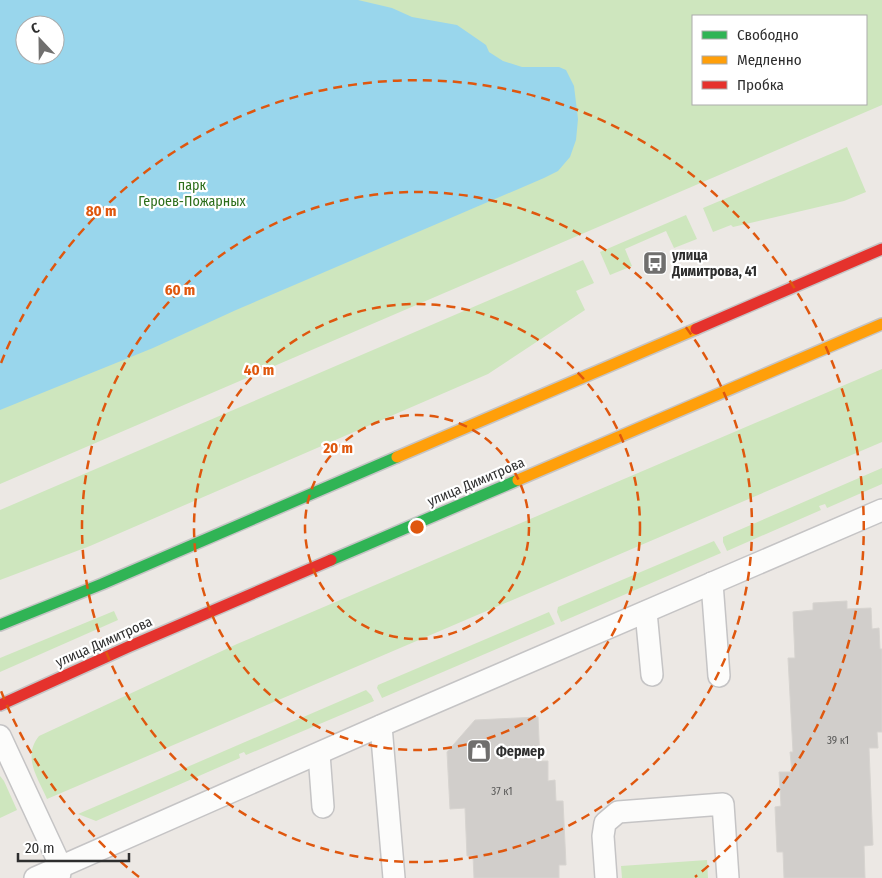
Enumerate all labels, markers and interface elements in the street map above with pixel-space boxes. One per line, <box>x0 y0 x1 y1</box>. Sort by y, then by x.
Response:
north arrow <box>15 15 65 65</box>
legend <box>692 15 867 105</box>
text: С <box>29 19 43 38</box>
text: Свободно <box>737 26 799 44</box>
text: Медленно <box>737 51 802 69</box>
text: Пробка <box>737 76 784 94</box>
park label: парк Героев-Пожарных <box>138 177 247 210</box>
text: 80 m <box>86 202 116 220</box>
place label: улица Димитрова, 41 <box>671 247 757 280</box>
bus stop icon: улица Димитрова, 41 <box>642 250 668 276</box>
text: 60 m <box>165 281 195 299</box>
text: 40 m <box>244 361 274 379</box>
text: 20 m <box>322 439 353 457</box>
street label: улица Димитрова <box>425 454 527 510</box>
centre of rings <box>408 518 426 536</box>
street label: улица Димитрова <box>53 613 155 671</box>
house number: 39 к1 <box>827 734 849 747</box>
shop icon: Фермер <box>466 738 492 764</box>
place label: Фермер <box>496 743 545 760</box>
house number: 37 к1 <box>491 785 513 798</box>
scale bar <box>18 830 129 862</box>
text: 20 m <box>25 839 55 857</box>

